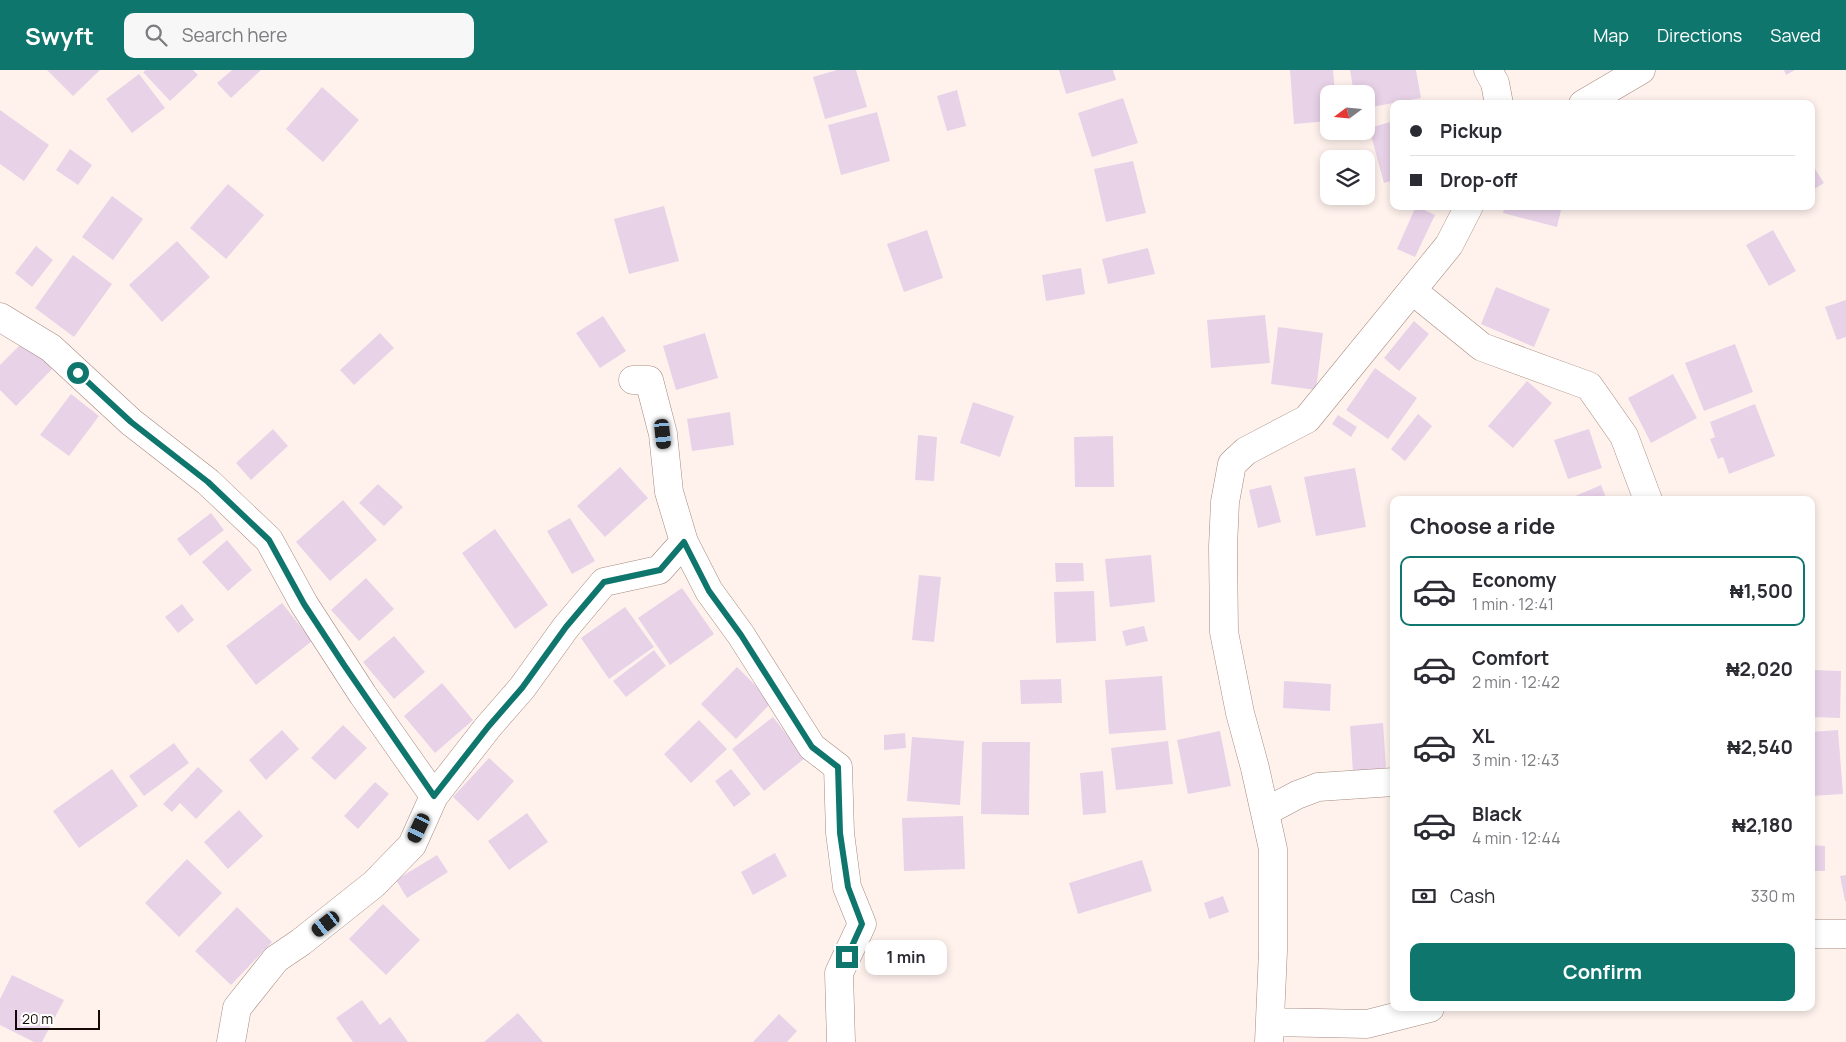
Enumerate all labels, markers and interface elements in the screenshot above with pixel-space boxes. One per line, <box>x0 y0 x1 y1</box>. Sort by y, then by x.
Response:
search box <box>124 13 474 58</box>
text: Swyft <box>25 19 94 52</box>
icon: search <box>142 21 170 49</box>
text: Search here <box>182 22 287 48</box>
text: Map <box>1593 23 1629 47</box>
text: Directions <box>1657 23 1742 47</box>
text: Saved <box>1770 23 1821 47</box>
north arrow <box>1320 85 1375 140</box>
map controls <box>1320 85 1375 205</box>
text: Pickup <box>1440 118 1502 144</box>
button: layers <box>1320 150 1375 205</box>
text: Drop-off <box>1440 167 1517 193</box>
route start <box>67 362 89 384</box>
car <box>653 418 672 450</box>
text: Choose a ride <box>1410 511 1555 541</box>
text: Economy <box>1472 567 1556 593</box>
icon: car <box>1412 569 1457 614</box>
text: ₦1,500 <box>1730 578 1793 604</box>
text: 1 min · 12:41 <box>1472 593 1554 615</box>
text: Comfort <box>1472 645 1549 671</box>
icon: car <box>1412 647 1457 692</box>
text: ₦2,020 <box>1726 656 1793 682</box>
text: 2 min · 12:42 <box>1472 671 1560 693</box>
text: XL <box>1472 723 1495 749</box>
icon: car <box>1412 725 1457 770</box>
text: ₦2,540 <box>1727 734 1793 760</box>
text: 3 min · 12:43 <box>1472 749 1559 771</box>
text: Black <box>1472 801 1521 827</box>
icon: car <box>1412 803 1457 848</box>
car <box>405 811 432 845</box>
text: ₦2,180 <box>1732 812 1793 838</box>
text: 4 min · 12:44 <box>1472 827 1561 849</box>
icon: cash <box>1410 882 1438 910</box>
text: Cash <box>1450 883 1495 909</box>
text: 330 m <box>1751 885 1795 907</box>
car <box>309 909 342 939</box>
callout: 1 min <box>864 940 947 974</box>
button: Confirm <box>1410 943 1795 1001</box>
route end <box>836 946 858 968</box>
text: 1 min <box>886 946 926 968</box>
scale bar <box>15 1007 100 1030</box>
text: 20 m <box>22 1009 53 1028</box>

